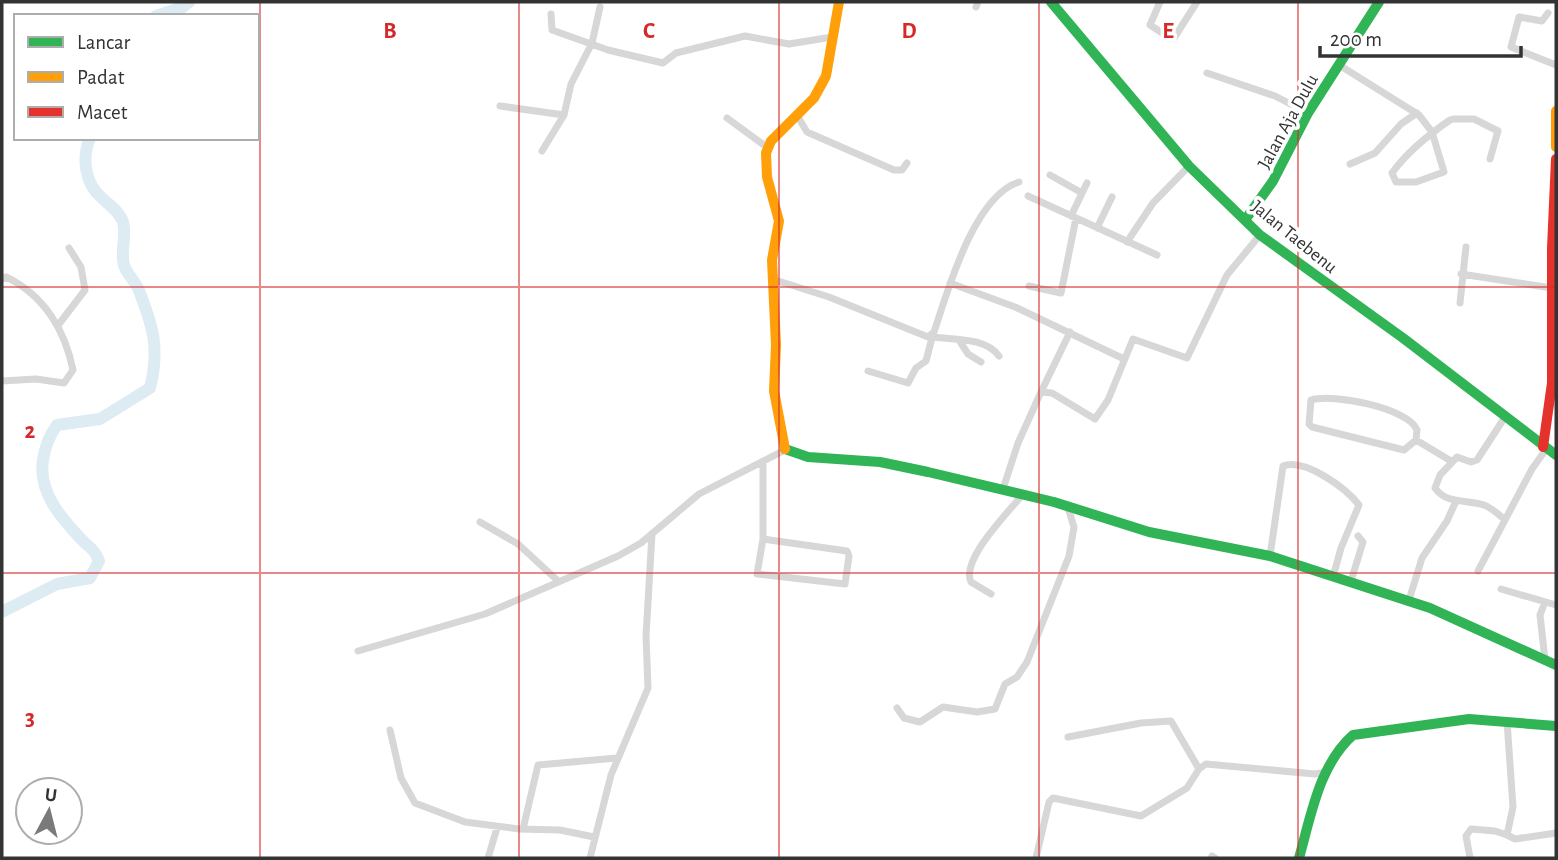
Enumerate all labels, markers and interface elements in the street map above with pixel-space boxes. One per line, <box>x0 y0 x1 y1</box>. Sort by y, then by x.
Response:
legend <box>14 14 259 140</box>
scale bar <box>1320 14 1521 58</box>
text: B <box>383 20 397 43</box>
text: C <box>643 20 655 43</box>
text: D <box>901 20 917 43</box>
text: E <box>1162 20 1174 43</box>
text: 200 m <box>1330 29 1382 50</box>
text: Lancar <box>77 32 130 53</box>
text: Padat <box>77 67 125 88</box>
street label: Jalan Aja Dulu <box>1255 71 1322 172</box>
text: Macet <box>77 102 128 123</box>
street label: Jalan Taebenu <box>1248 197 1341 277</box>
text: 2 <box>25 420 36 443</box>
text: 3 <box>25 707 35 730</box>
north arrow <box>14 776 84 846</box>
text: U <box>44 785 58 806</box>

